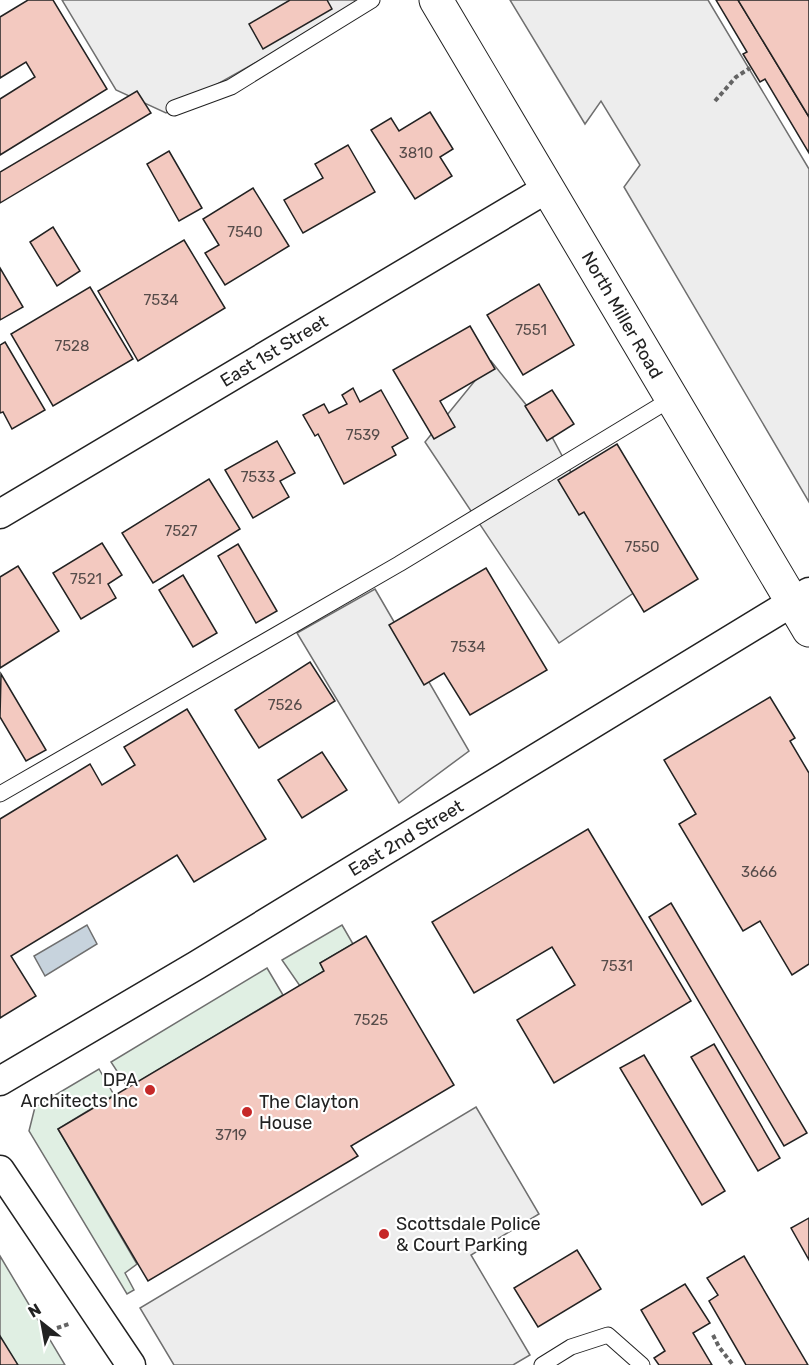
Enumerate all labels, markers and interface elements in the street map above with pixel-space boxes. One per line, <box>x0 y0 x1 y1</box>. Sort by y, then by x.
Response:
house number: 3810 <box>399 144 433 162</box>
house number: 7540 <box>227 223 263 241</box>
street label: North Miller Road <box>577 248 667 382</box>
house number: 7534 <box>144 291 178 309</box>
street label: East 1st Street <box>216 310 332 392</box>
house number: 7551 <box>515 321 547 339</box>
house number: 7528 <box>55 337 89 355</box>
house number: 7539 <box>346 426 380 444</box>
house number: 7533 <box>241 468 275 486</box>
house number: 7527 <box>164 522 198 540</box>
house number: 7550 <box>624 538 660 556</box>
house number: 7521 <box>70 570 102 588</box>
house number: 7534 <box>451 638 485 656</box>
house number: 7526 <box>268 696 302 714</box>
street label: East 2nd Street <box>345 795 467 881</box>
house number: 3666 <box>741 863 777 881</box>
house number: 7531 <box>601 957 633 975</box>
house number: 7525 <box>354 1011 388 1029</box>
place label: DPA Architects Inc <box>21 1069 138 1112</box>
marker: DPA Architects Inc <box>143 1083 157 1097</box>
place label: The Clayton House <box>259 1091 359 1134</box>
marker: The Clayton House <box>240 1105 254 1119</box>
house number: 3719 <box>215 1126 247 1144</box>
place label: Scottsdale Police & Court Parking <box>396 1213 541 1256</box>
marker: Scottsdale Police & Court Parking <box>377 1227 391 1241</box>
north arrow <box>12 1293 72 1353</box>
text: N <box>25 1299 44 1322</box>

